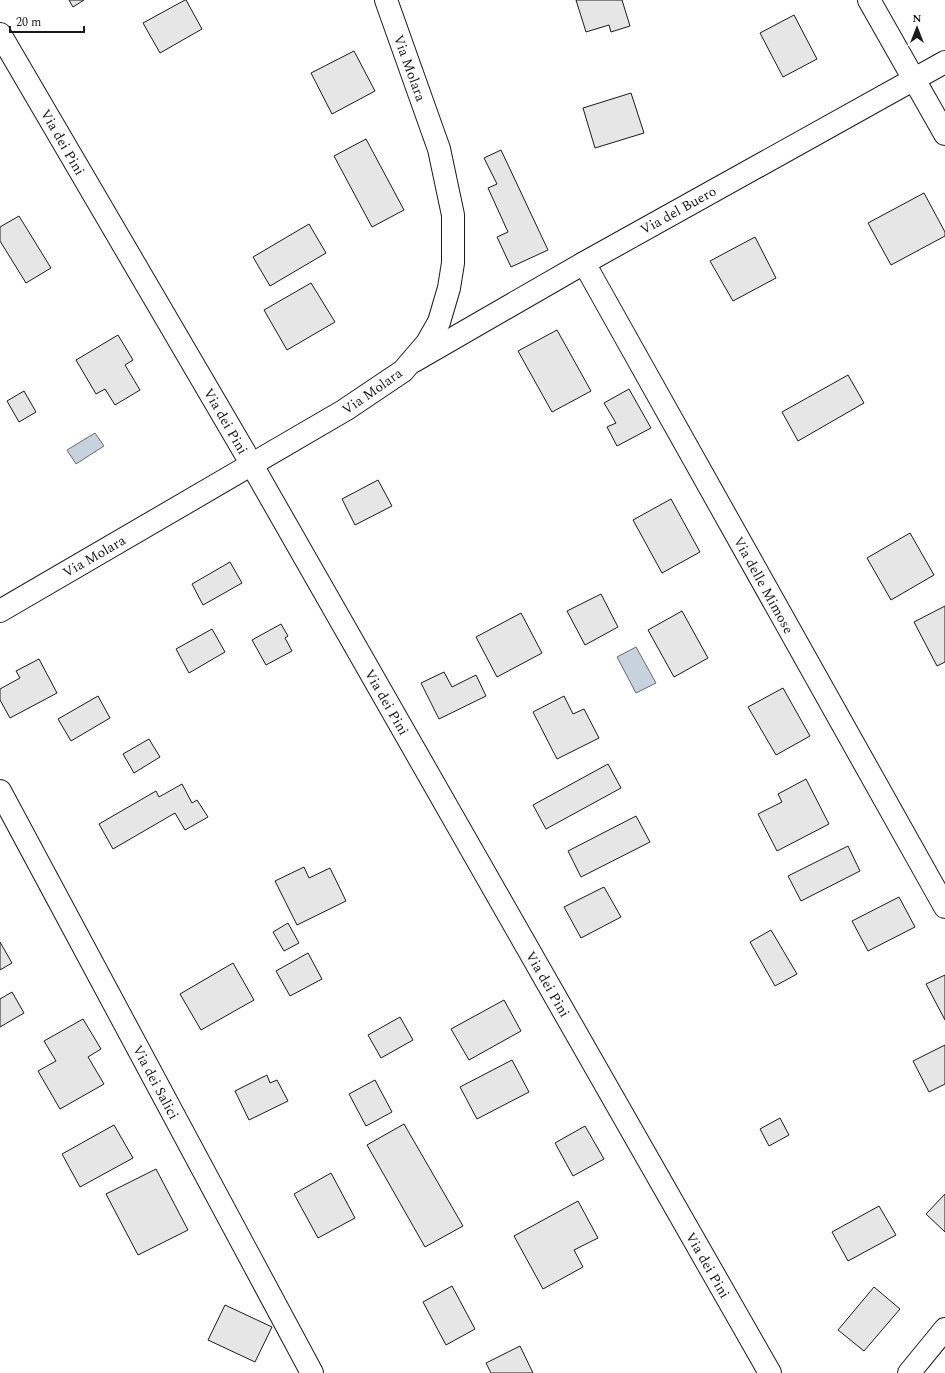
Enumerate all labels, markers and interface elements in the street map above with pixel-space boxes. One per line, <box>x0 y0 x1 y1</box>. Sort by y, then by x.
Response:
scale bar <box>10 8 84 34</box>
north arrow <box>897 8 937 48</box>
text: N <box>913 10 922 27</box>
text: 20 m <box>16 13 41 32</box>
street label: Via Molara <box>388 32 431 105</box>
street label: Via dei Pini <box>35 105 90 179</box>
street label: Via del Buero <box>636 181 720 240</box>
street label: Via Molara <box>338 363 407 420</box>
street label: Via dei Pini <box>198 384 253 458</box>
street label: Via Molara <box>59 530 130 583</box>
street label: Via delle Mimose <box>728 533 799 638</box>
street label: Via dei Pini <box>359 665 414 739</box>
street label: Via dei Pini <box>520 947 575 1021</box>
street label: Via dei Salici <box>127 1041 184 1123</box>
street label: Via dei Pini <box>680 1228 735 1302</box>

